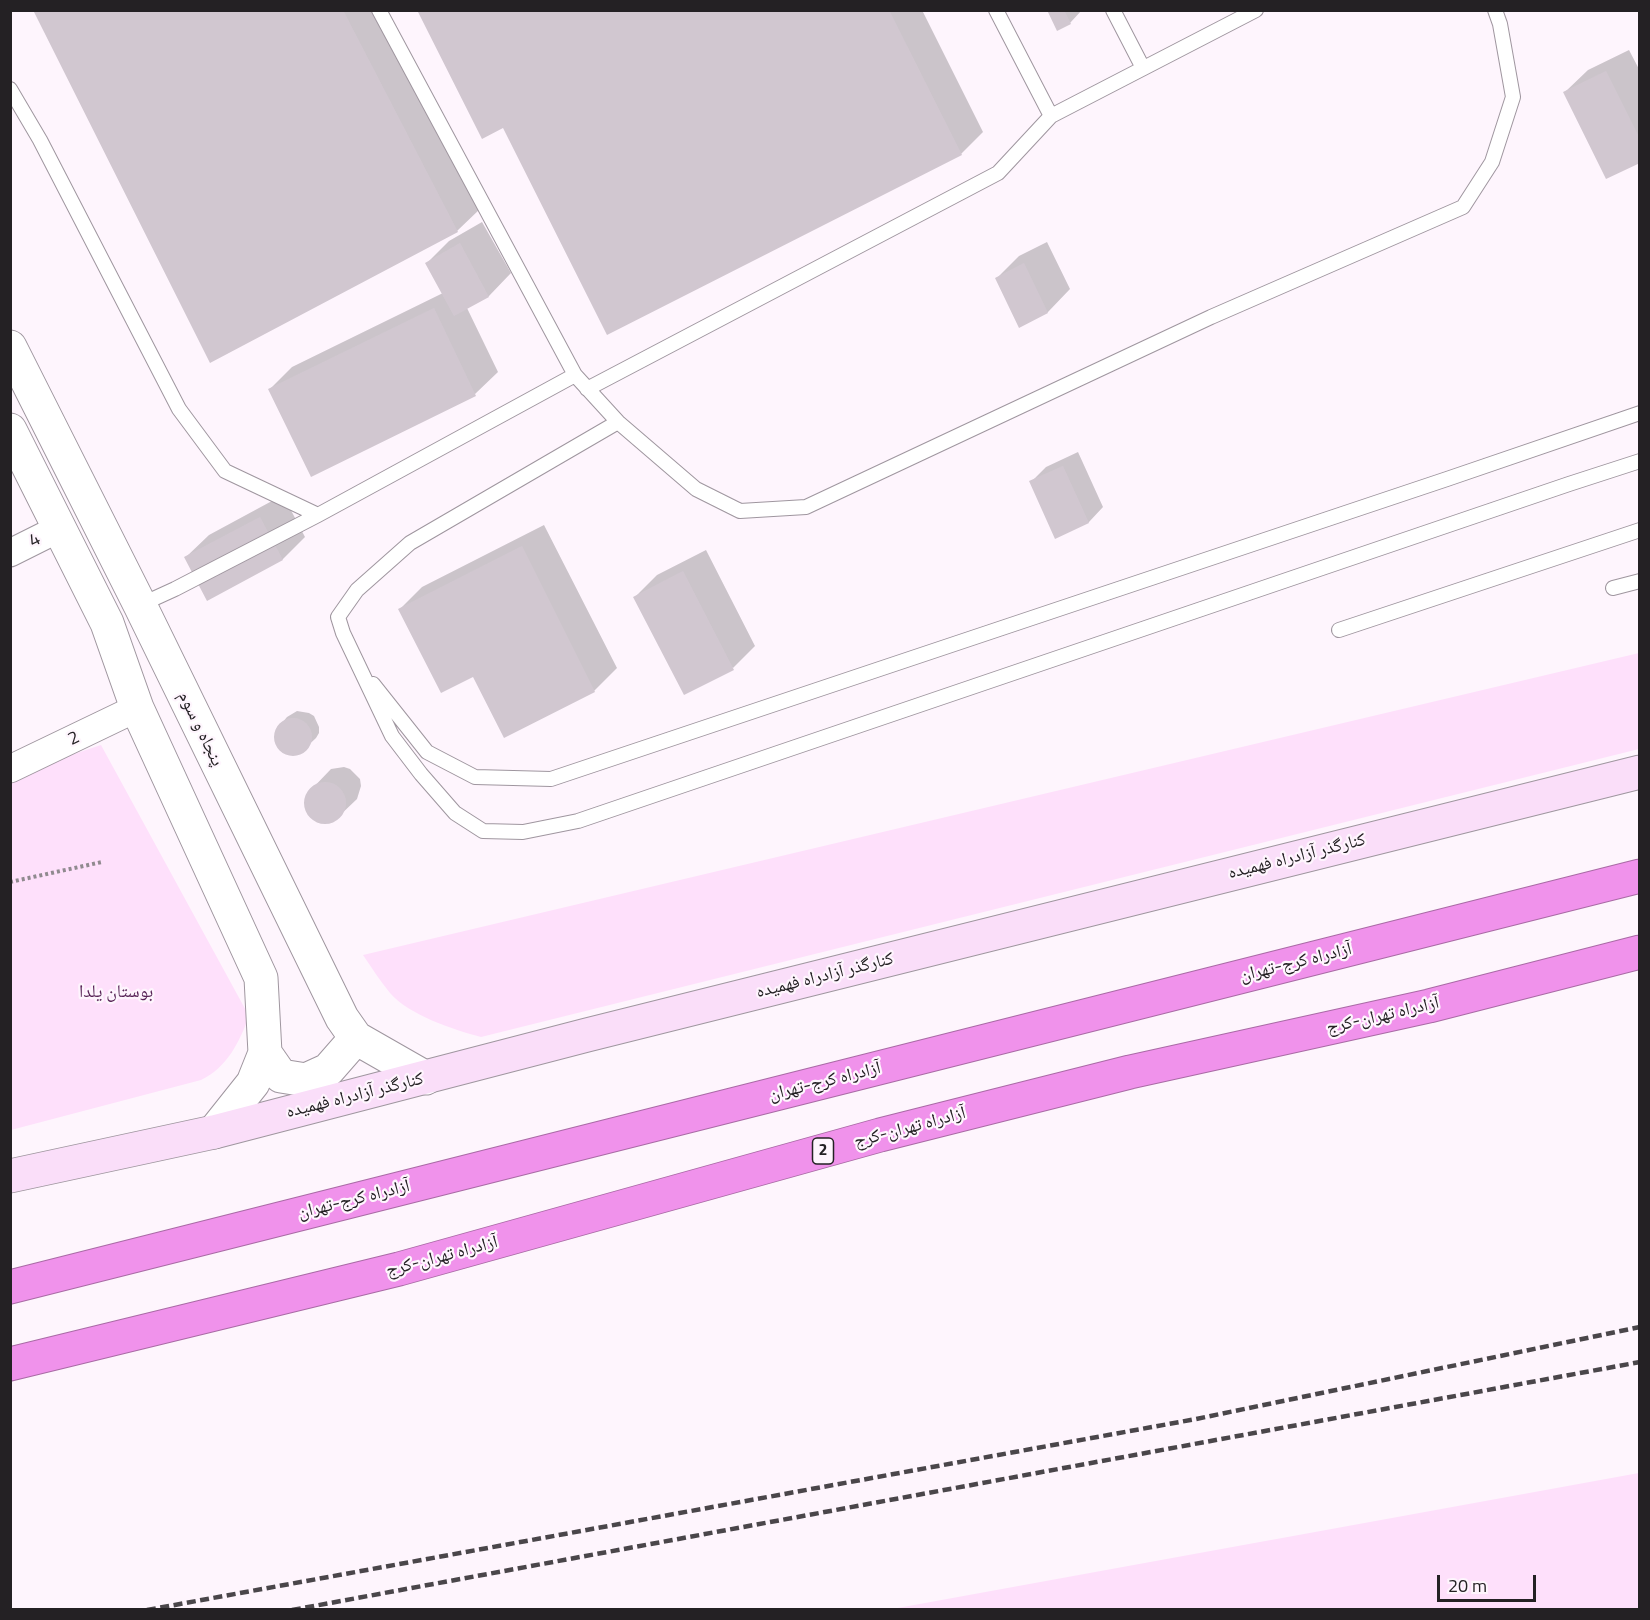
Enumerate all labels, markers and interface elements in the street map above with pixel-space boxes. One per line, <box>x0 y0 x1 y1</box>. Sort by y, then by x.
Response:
street label: 4 <box>26 529 44 553</box>
street label: پنجاه و سوم <box>173 688 227 770</box>
street label: 2 <box>65 727 83 751</box>
street label: کنارگذر آزادراه فهمیده <box>1226 829 1368 885</box>
street label: آزادراه کرج-تهران <box>1238 939 1354 987</box>
street label: کنارگذر آزادراه فهمیده <box>754 948 896 1004</box>
park label: بوستان یلدا <box>79 982 153 1004</box>
street label: آزادراه تهران-کرج <box>1325 993 1441 1039</box>
street label: آزادراه کرج-تهران <box>767 1058 883 1106</box>
street label: کنارگذر آزادراه فهمیده <box>284 1068 426 1124</box>
street label: آزادراه تهران-کرج <box>852 1103 968 1153</box>
road number: 2 <box>812 1138 834 1164</box>
street label: آزادراه کرج-تهران <box>296 1176 412 1224</box>
street label: آزادراه تهران-کرج <box>384 1232 500 1282</box>
scale bar <box>1440 1563 1539 1601</box>
text: 20 m <box>1448 1572 1487 1599</box>

